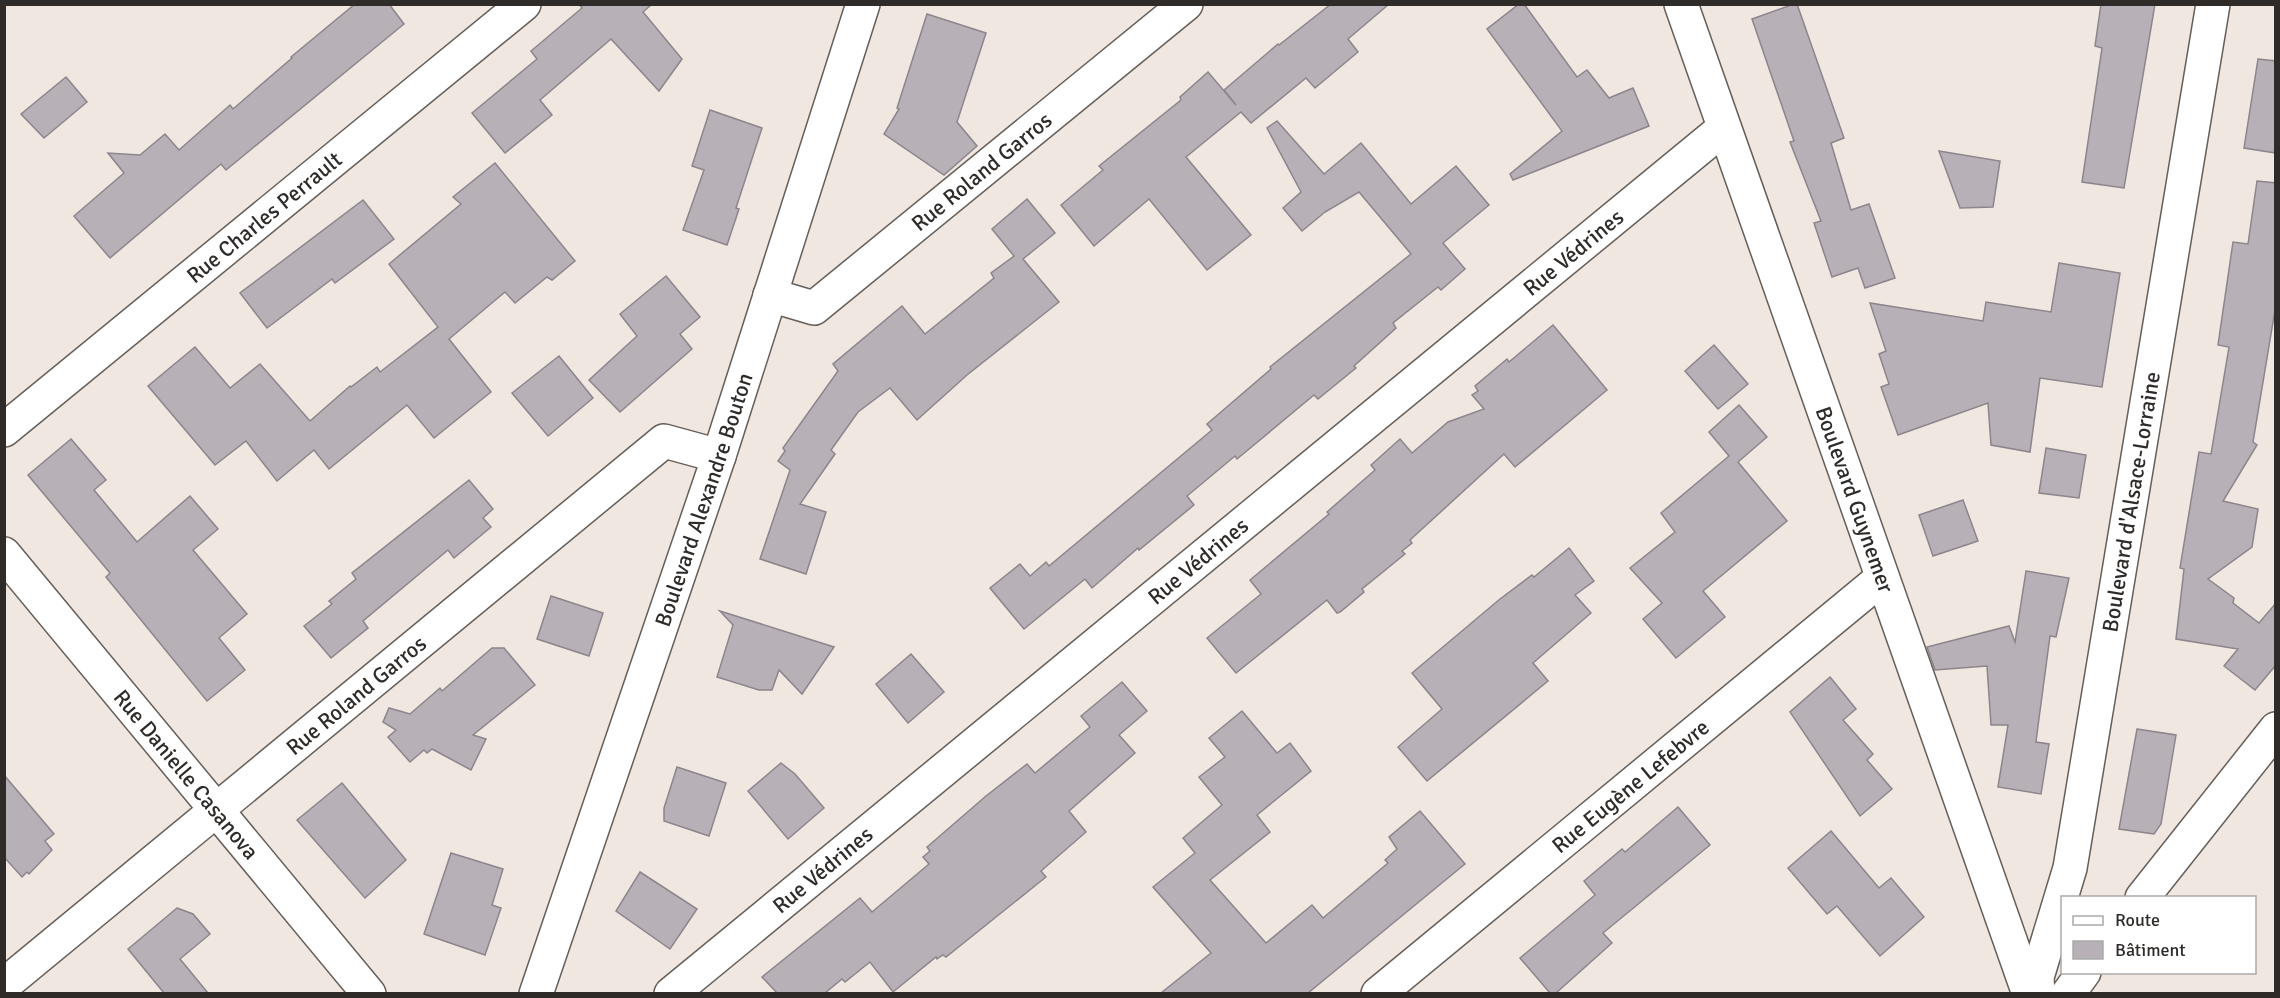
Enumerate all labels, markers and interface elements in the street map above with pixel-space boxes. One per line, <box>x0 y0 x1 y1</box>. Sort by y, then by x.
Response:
street label: Rue Roland Garros <box>906 106 1057 237</box>
street label: Rue Charles Perrault <box>181 146 348 289</box>
street label: Rue Védrines <box>1518 203 1629 302</box>
street label: Boulevard Alexandre Bouton <box>649 369 759 630</box>
street label: Boulevard d'Alsace-Lorraine <box>2096 370 2166 634</box>
street label: Boulevard Guynemer <box>1809 403 1900 596</box>
street label: Rue Védrines <box>1142 512 1254 610</box>
street label: Rue Roland Garros <box>281 630 432 761</box>
street label: Rue Danielle Casanova <box>108 684 264 865</box>
street label: Rue Eugène Lefebvre <box>1546 714 1715 859</box>
street label: Rue Védrines <box>767 821 878 919</box>
legend <box>2061 896 2256 974</box>
text: Route <box>2115 909 2160 931</box>
text: Bâtiment <box>2115 939 2186 961</box>

